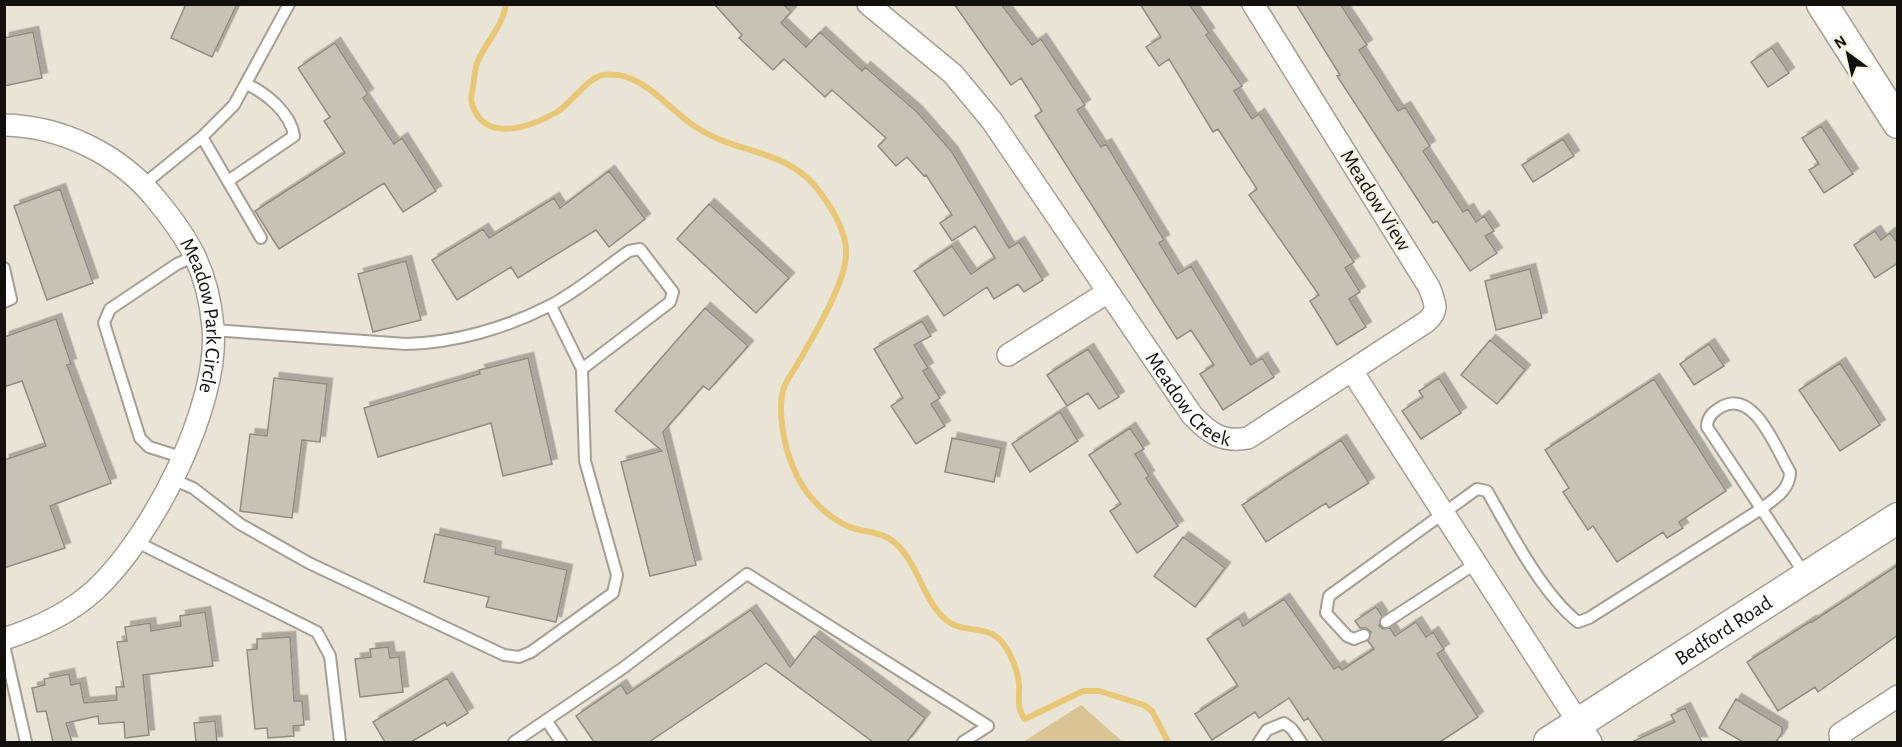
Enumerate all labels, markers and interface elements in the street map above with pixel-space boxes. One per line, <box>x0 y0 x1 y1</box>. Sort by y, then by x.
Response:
north arrow <box>1818 24 1878 84</box>
text: N <box>1831 33 1849 52</box>
street label: Meadow View <box>1336 146 1415 255</box>
street label: Meadow Park Circle <box>176 234 224 395</box>
street label: Meadow Creek <box>1141 348 1233 450</box>
street label: Bedford Road <box>1671 592 1776 669</box>

